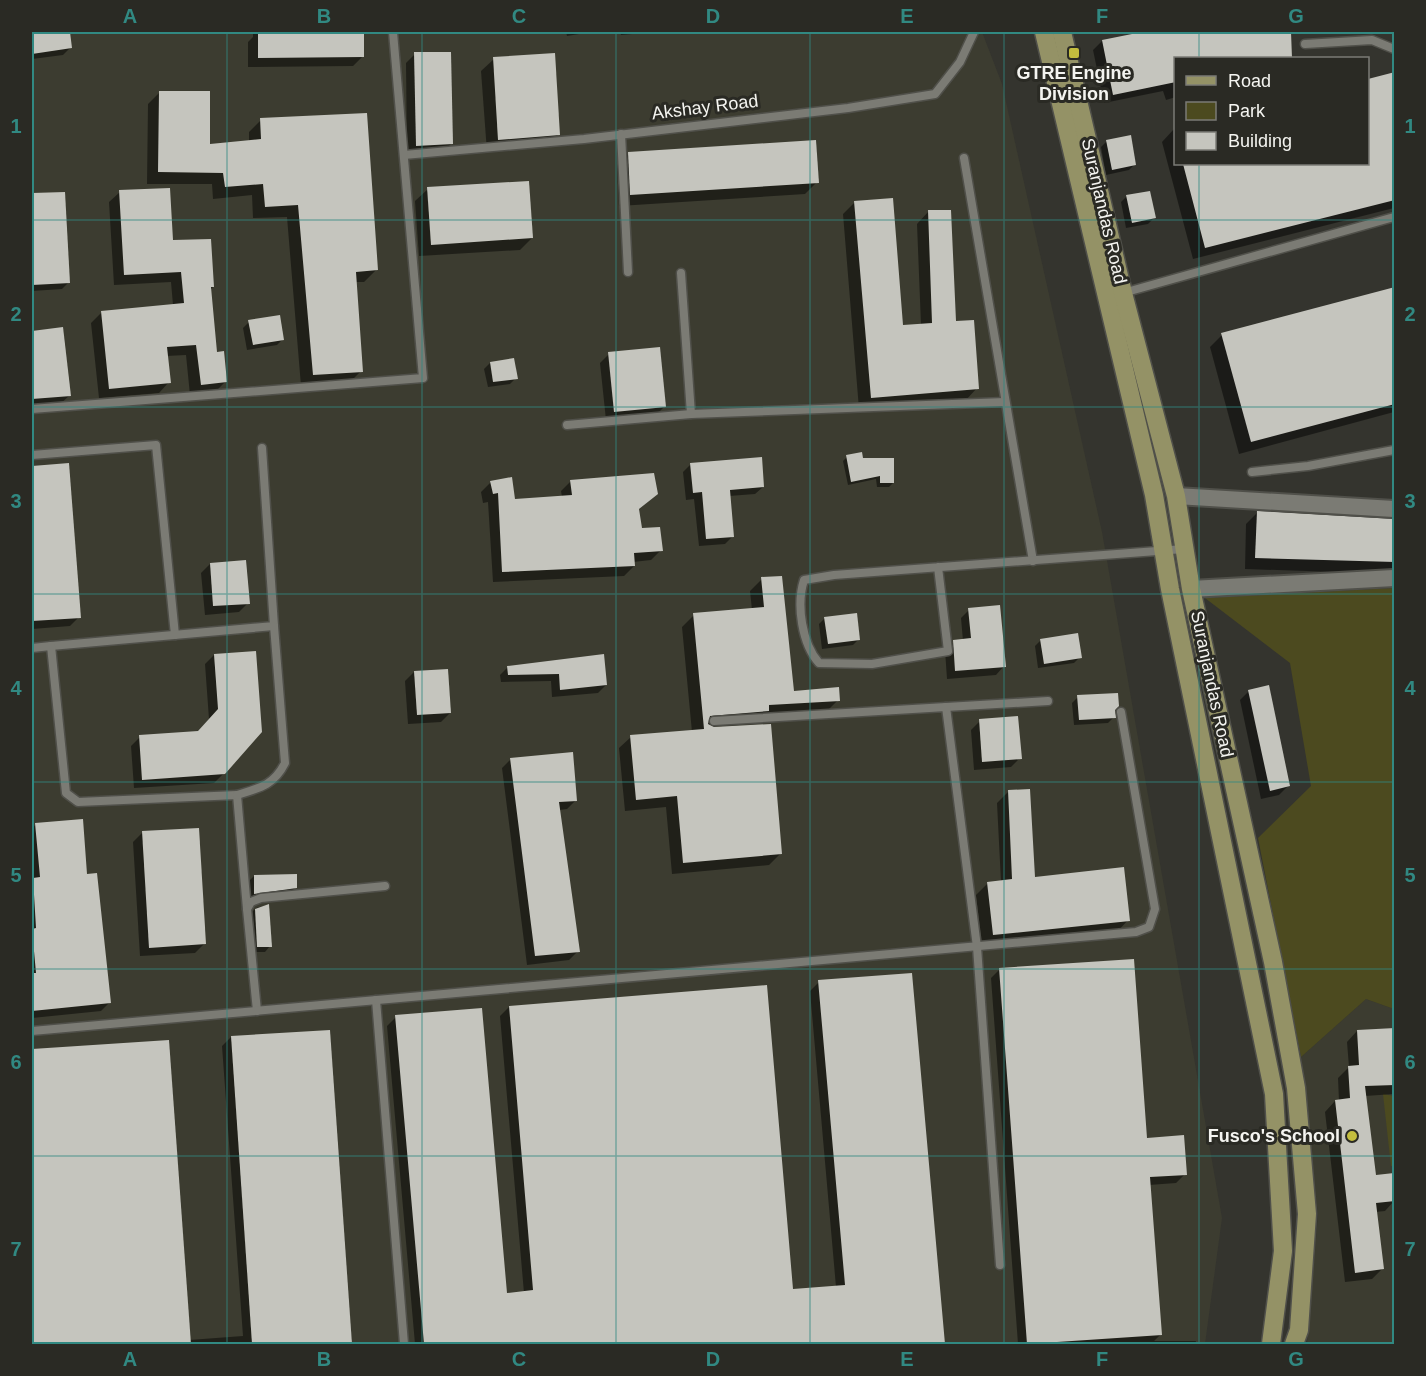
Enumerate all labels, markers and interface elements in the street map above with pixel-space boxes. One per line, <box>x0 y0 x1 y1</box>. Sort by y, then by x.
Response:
text: A <box>123 5 137 27</box>
text: B <box>317 5 331 27</box>
text: C <box>512 5 526 27</box>
text: D <box>706 5 720 27</box>
text: E <box>900 5 914 27</box>
text: F <box>1096 5 1108 27</box>
text: G <box>1288 5 1304 27</box>
marker: GTRE Engine Division <box>1067 46 1081 60</box>
legend <box>1174 57 1369 165</box>
place label: GTRE Engine Division <box>1016 63 1132 104</box>
text: Road <box>1228 71 1271 91</box>
street label: Akshay Road <box>651 91 759 123</box>
text: Park <box>1228 101 1266 121</box>
text: 1 <box>10 115 22 137</box>
text: 1 <box>1404 115 1416 137</box>
text: Building <box>1228 131 1292 151</box>
street label: Suranjandas Road <box>1077 136 1131 286</box>
text: 2 <box>10 303 22 325</box>
text: 2 <box>1404 303 1416 325</box>
text: 3 <box>10 490 22 512</box>
text: 3 <box>1404 490 1416 512</box>
street label: Suranjandas Road <box>1187 609 1237 759</box>
text: 4 <box>10 677 22 699</box>
text: 4 <box>1404 677 1416 699</box>
text: 5 <box>10 864 22 886</box>
text: 5 <box>1404 864 1416 886</box>
text: 6 <box>10 1051 22 1073</box>
text: 6 <box>1404 1051 1416 1073</box>
place label: Fusco's School <box>1208 1126 1340 1146</box>
marker: Fusco's School <box>1345 1129 1359 1143</box>
text: 7 <box>10 1238 22 1260</box>
text: 7 <box>1404 1238 1416 1260</box>
text: A <box>123 1348 137 1370</box>
text: B <box>317 1348 331 1370</box>
text: C <box>512 1348 526 1370</box>
text: D <box>706 1348 720 1370</box>
text: E <box>900 1348 914 1370</box>
text: F <box>1096 1348 1108 1370</box>
text: G <box>1288 1348 1304 1370</box>

